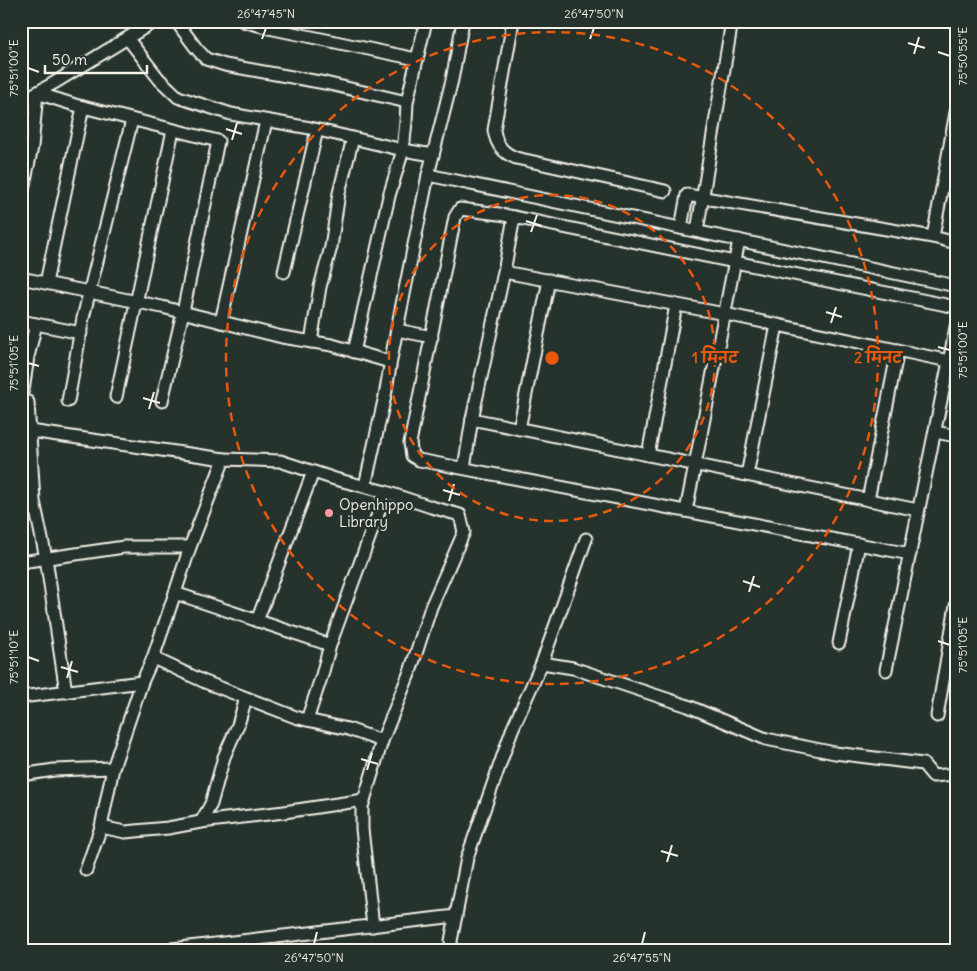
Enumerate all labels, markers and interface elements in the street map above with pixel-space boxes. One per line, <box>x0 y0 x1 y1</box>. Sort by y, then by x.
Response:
text: 26°47'45"N <box>237 6 295 21</box>
text: 26°47'50"N <box>564 6 624 21</box>
text: 75°50'55"E <box>955 27 970 85</box>
text: 75°51'00"E <box>6 39 21 97</box>
scale bar <box>45 42 148 74</box>
text: 50 m <box>52 50 87 69</box>
text: 75°51'00"E <box>955 321 970 379</box>
text: 75°51'05"E <box>6 335 21 391</box>
text: 1 मिनट <box>692 345 739 367</box>
text: 2 मिनट <box>854 345 903 367</box>
centre of rings <box>543 349 561 367</box>
place label: Openhippo Library <box>339 495 413 531</box>
marker: Openhippo Library <box>323 507 335 519</box>
text: 75°51'05"E <box>955 617 970 673</box>
text: 75°51'10"E <box>6 630 21 684</box>
text: 26°47'50"N <box>284 950 344 965</box>
text: 26°47'55"N <box>613 950 671 965</box>

